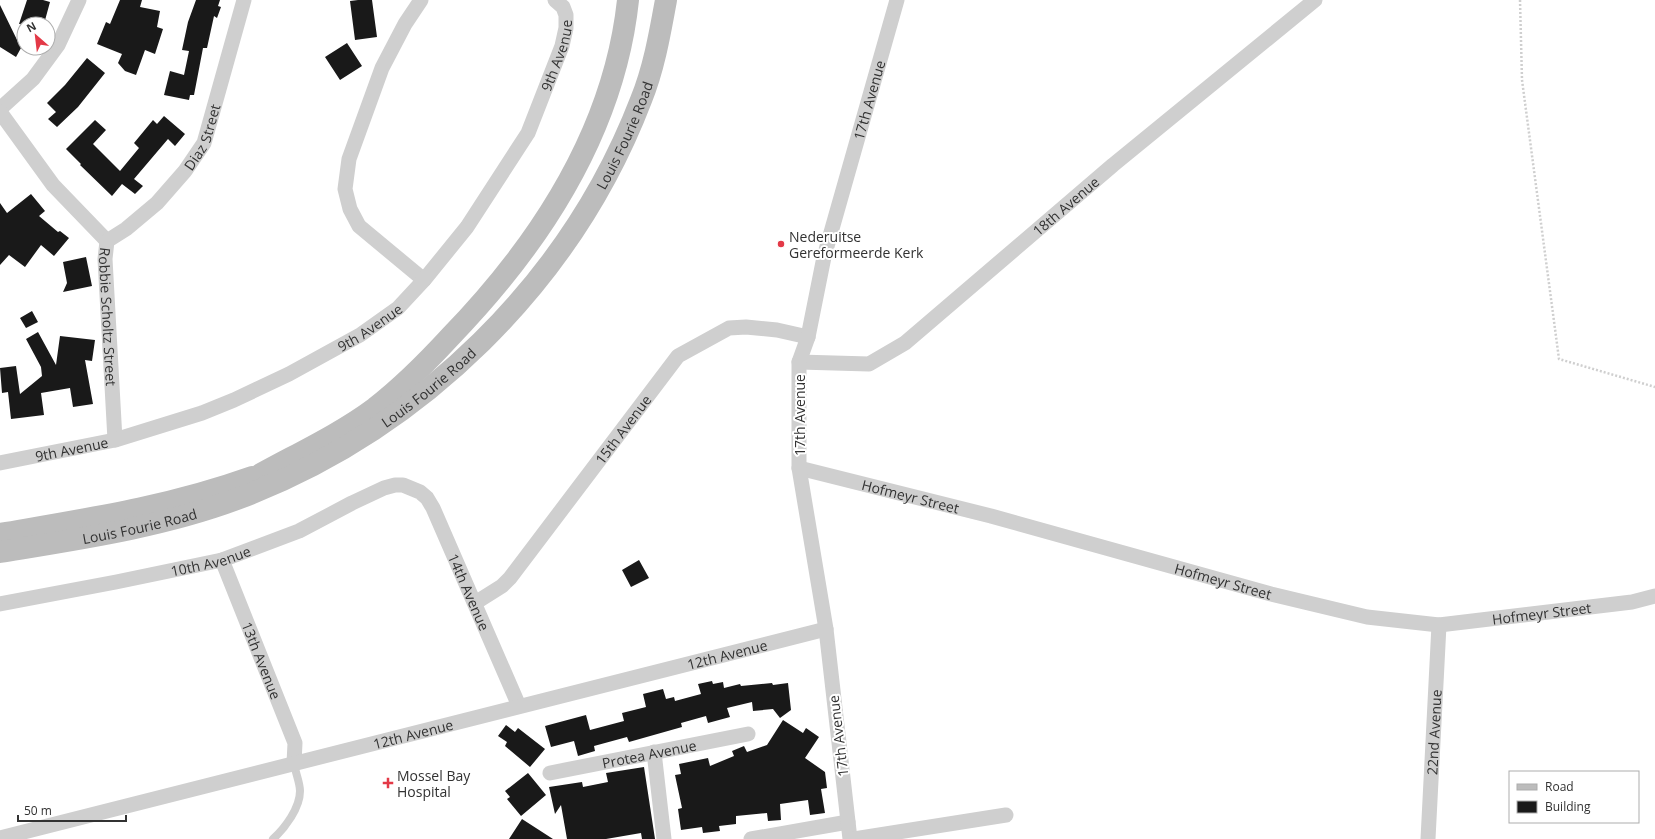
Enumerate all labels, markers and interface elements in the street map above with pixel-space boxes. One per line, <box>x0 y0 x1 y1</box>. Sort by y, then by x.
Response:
north arrow <box>16 16 56 56</box>
text: N <box>24 18 39 35</box>
street label: 9th Avenue <box>536 20 576 94</box>
street label: 17th Avenue <box>848 58 889 142</box>
street label: Louis Fourie Road <box>591 79 657 192</box>
street label: Diaz Street <box>179 102 224 174</box>
street label: 18th Avenue <box>1028 172 1103 240</box>
place label: Nederuitse Gereformeerde Kerk <box>789 227 924 262</box>
marker: Nederuitse Gereformeerde Kerk <box>776 239 786 249</box>
street label: Robbie Scholtz Street <box>95 247 122 387</box>
street label: 9th Avenue <box>334 299 406 355</box>
street label: Louis Fourie Road <box>377 343 480 431</box>
street label: 17th Avenue <box>790 374 809 456</box>
street label: 15th Avenue <box>590 391 655 468</box>
street label: 9th Avenue <box>33 432 110 465</box>
street label: Hofmeyr Street <box>860 475 961 517</box>
street label: Louis Fourie Road <box>81 503 199 548</box>
street label: 10th Avenue <box>169 541 253 580</box>
street label: 14th Avenue <box>444 550 495 633</box>
street label: Hofmeyr Street <box>1173 558 1274 603</box>
street label: Hofmeyr Street <box>1491 597 1592 628</box>
street label: 13th Avenue <box>238 619 286 702</box>
street label: 12th Avenue <box>685 635 769 673</box>
street label: 22nd Avenue <box>1422 689 1445 775</box>
street label: 17th Avenue <box>824 694 852 778</box>
street label: 12th Avenue <box>371 714 455 753</box>
street label: Protea Avenue <box>600 735 698 772</box>
place label: Mossel Bay Hospital <box>397 766 471 801</box>
legend <box>1509 771 1639 823</box>
marker: Mossel Bay Hospital <box>382 777 394 789</box>
text: Road <box>1545 778 1574 795</box>
scale bar <box>18 797 126 823</box>
text: Building <box>1545 798 1591 815</box>
text: 50 m <box>24 802 52 819</box>

